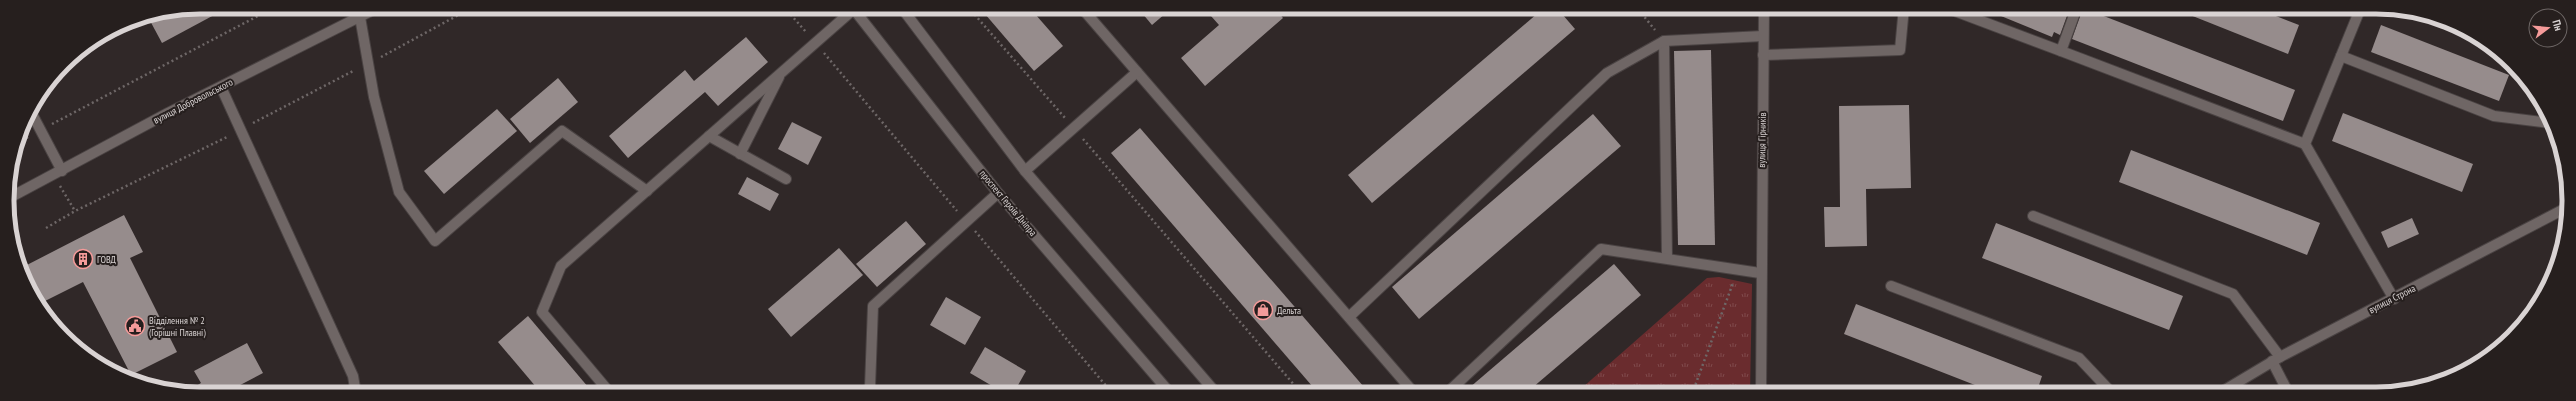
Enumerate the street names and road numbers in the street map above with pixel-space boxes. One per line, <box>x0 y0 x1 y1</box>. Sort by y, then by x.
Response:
street label: вулиця Добровольського <box>151 75 235 127</box>
street label: вулиця Гірників <box>1755 112 1769 168</box>
street label: проспект Героїв Дніпра <box>977 167 1039 239</box>
street label: вулиця Строна <box>2366 282 2418 316</box>

